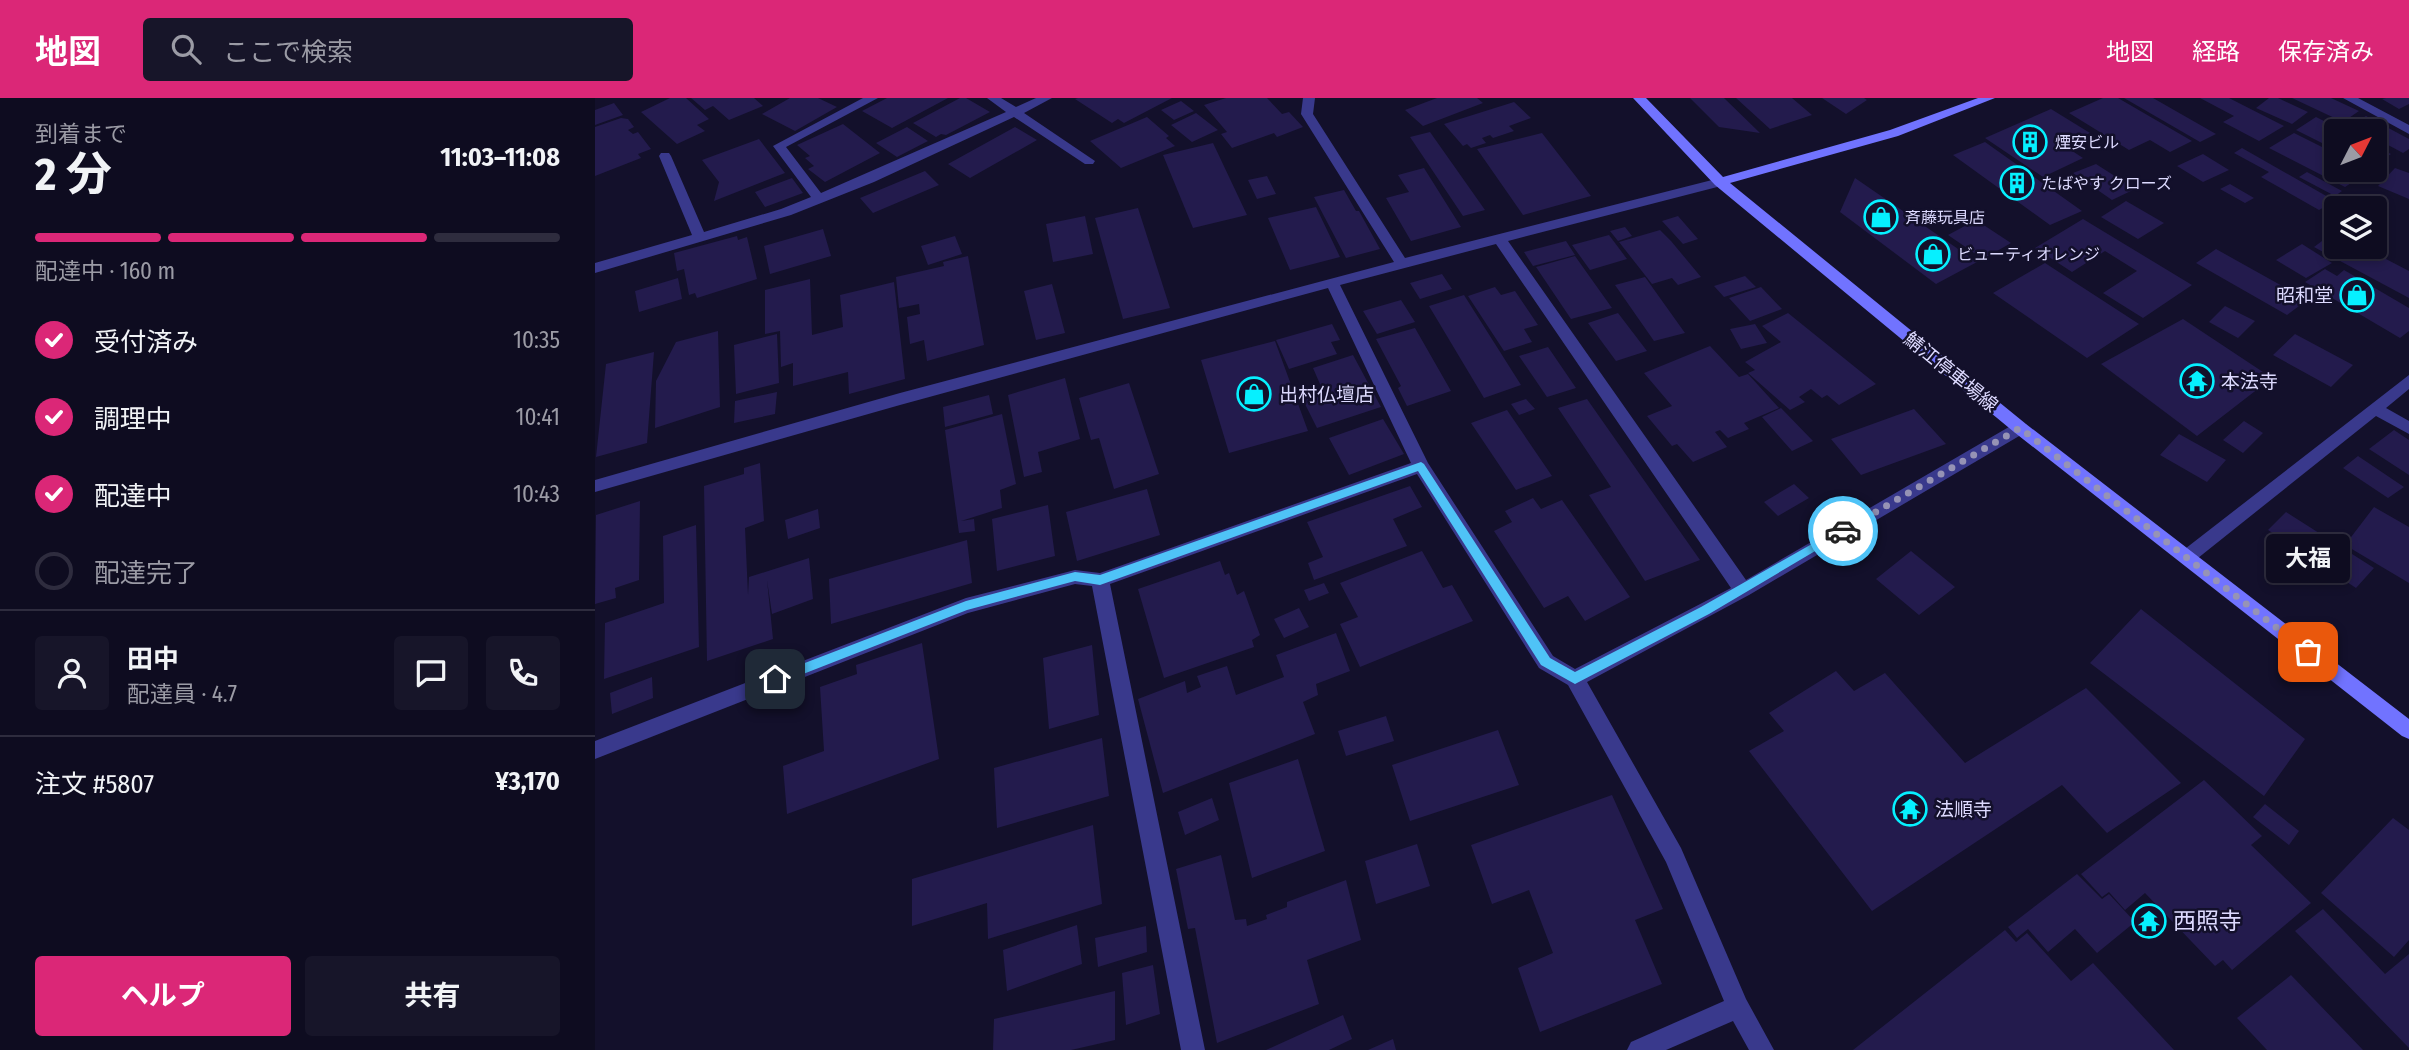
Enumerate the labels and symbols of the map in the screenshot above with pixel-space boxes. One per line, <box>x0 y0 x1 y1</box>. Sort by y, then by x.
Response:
north arrow <box>2324 119 2387 182</box>
building icon: 煙安ビル <box>2011 123 2049 161</box>
place label: 煙安ビル <box>2055 133 2119 152</box>
building icon: たばやす クローズ <box>1998 164 2036 202</box>
place label: たばやす クローズ <box>2041 174 2172 193</box>
shop icon: 斉藤玩具店 <box>1862 198 1900 236</box>
place label: 斉藤玩具店 <box>1905 208 1985 227</box>
shop icon: ビューティオレンジ <box>1914 235 1952 273</box>
place label: ビューティオレンジ <box>1957 245 2100 264</box>
shop icon: 昭和堂 <box>2338 276 2376 314</box>
place label: 昭和堂 <box>2276 284 2333 307</box>
street label: 鯖江停車場線 <box>1899 327 2003 417</box>
temple icon: 本法寺 <box>2178 362 2216 400</box>
place label: 本法寺 <box>2221 370 2278 393</box>
shop icon: 出村仏壇店 <box>1235 375 1273 413</box>
place label: 出村仏壇店 <box>1279 383 1374 406</box>
courier <box>1808 496 1878 566</box>
callout: 大福 <box>2266 533 2350 582</box>
pin <box>2278 622 2338 682</box>
pin <box>745 649 805 709</box>
temple icon: 法順寺 <box>1891 790 1929 828</box>
place label: 法順寺 <box>1935 798 1992 821</box>
temple icon: 西照寺 <box>2130 902 2168 940</box>
place label: 西照寺 <box>2173 907 2242 935</box>

